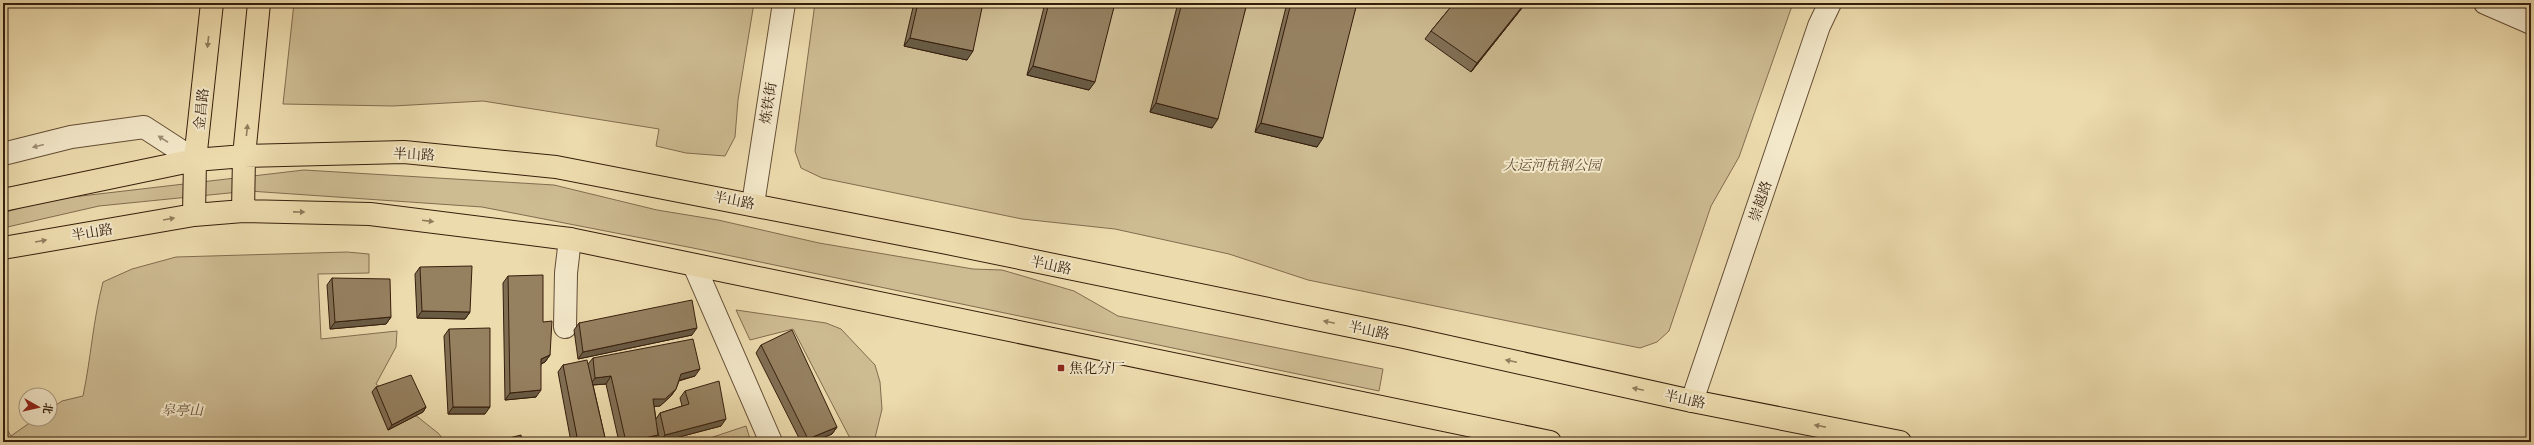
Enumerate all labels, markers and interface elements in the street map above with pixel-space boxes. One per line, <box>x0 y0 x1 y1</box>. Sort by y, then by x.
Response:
one-way arrow <box>204 36 211 48</box>
street label: 炼铁街 <box>757 81 781 125</box>
street label: 金昌路 <box>191 87 213 131</box>
one-way arrow <box>244 124 250 136</box>
one-way arrow <box>157 136 169 143</box>
one-way arrow <box>32 143 44 149</box>
street label: 半山路 <box>393 145 435 165</box>
park label: 大运河杭钢公园 <box>1503 157 1603 175</box>
street label: 崇越路 <box>1746 179 1776 224</box>
street label: 半山路 <box>711 188 756 214</box>
one-way arrow <box>293 209 306 215</box>
one-way arrow <box>163 216 176 222</box>
one-way arrow <box>422 218 434 224</box>
street label: 半山路 <box>70 220 114 245</box>
one-way arrow <box>35 238 48 244</box>
street label: 半山路 <box>1028 253 1073 279</box>
one-way arrow <box>1323 318 1335 324</box>
street label: 半山路 <box>1346 318 1391 344</box>
one-way arrow <box>1505 357 1517 363</box>
place label: 焦化分厂 <box>1069 360 1125 378</box>
marker: 焦化分厂 <box>1056 363 1066 373</box>
one-way arrow <box>1632 385 1644 391</box>
north arrow <box>18 387 58 427</box>
street label: 半山路 <box>1662 387 1707 413</box>
text: 北 <box>39 402 55 415</box>
park label: 皋亭山 <box>161 402 204 420</box>
one-way arrow <box>1814 423 1826 429</box>

